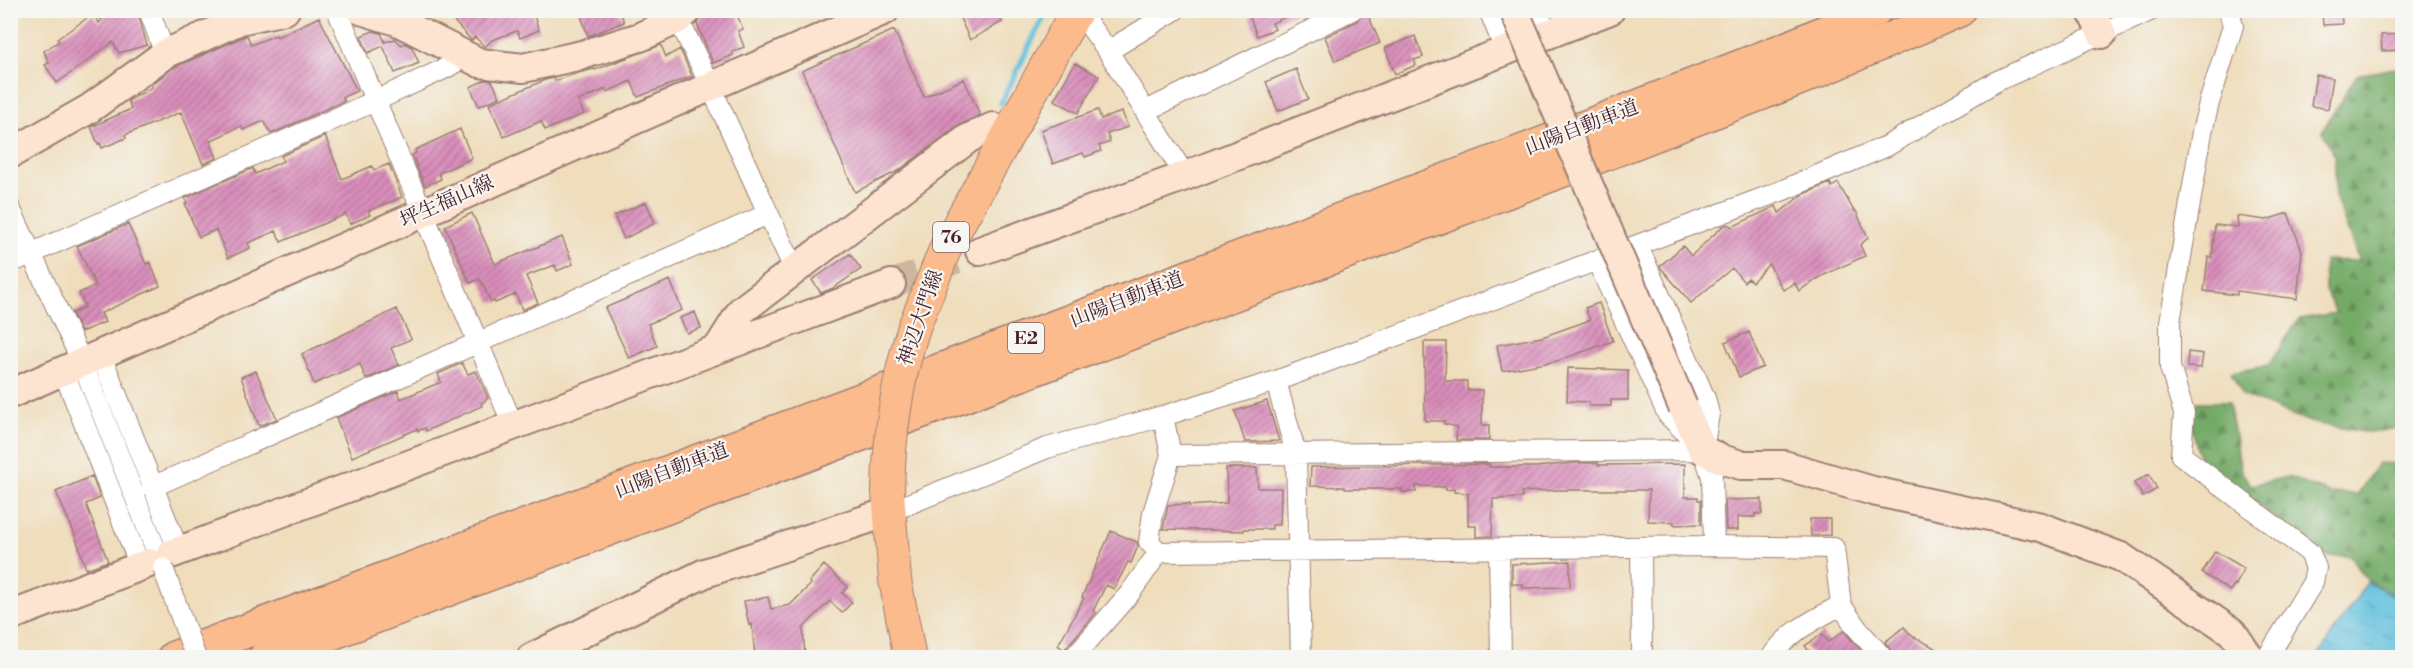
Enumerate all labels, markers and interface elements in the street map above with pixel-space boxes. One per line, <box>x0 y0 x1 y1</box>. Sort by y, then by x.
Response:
street label: 山陽自動車道 <box>1522 95 1642 161</box>
street label: 坪生福山線 <box>396 170 498 234</box>
road number: 76 <box>933 222 969 252</box>
street label: 神辺大門線 <box>893 267 949 369</box>
street label: 山陽自動車道 <box>1067 267 1187 333</box>
road number: E2 <box>1008 323 1044 353</box>
street label: 山陽自動車道 <box>612 438 732 504</box>

